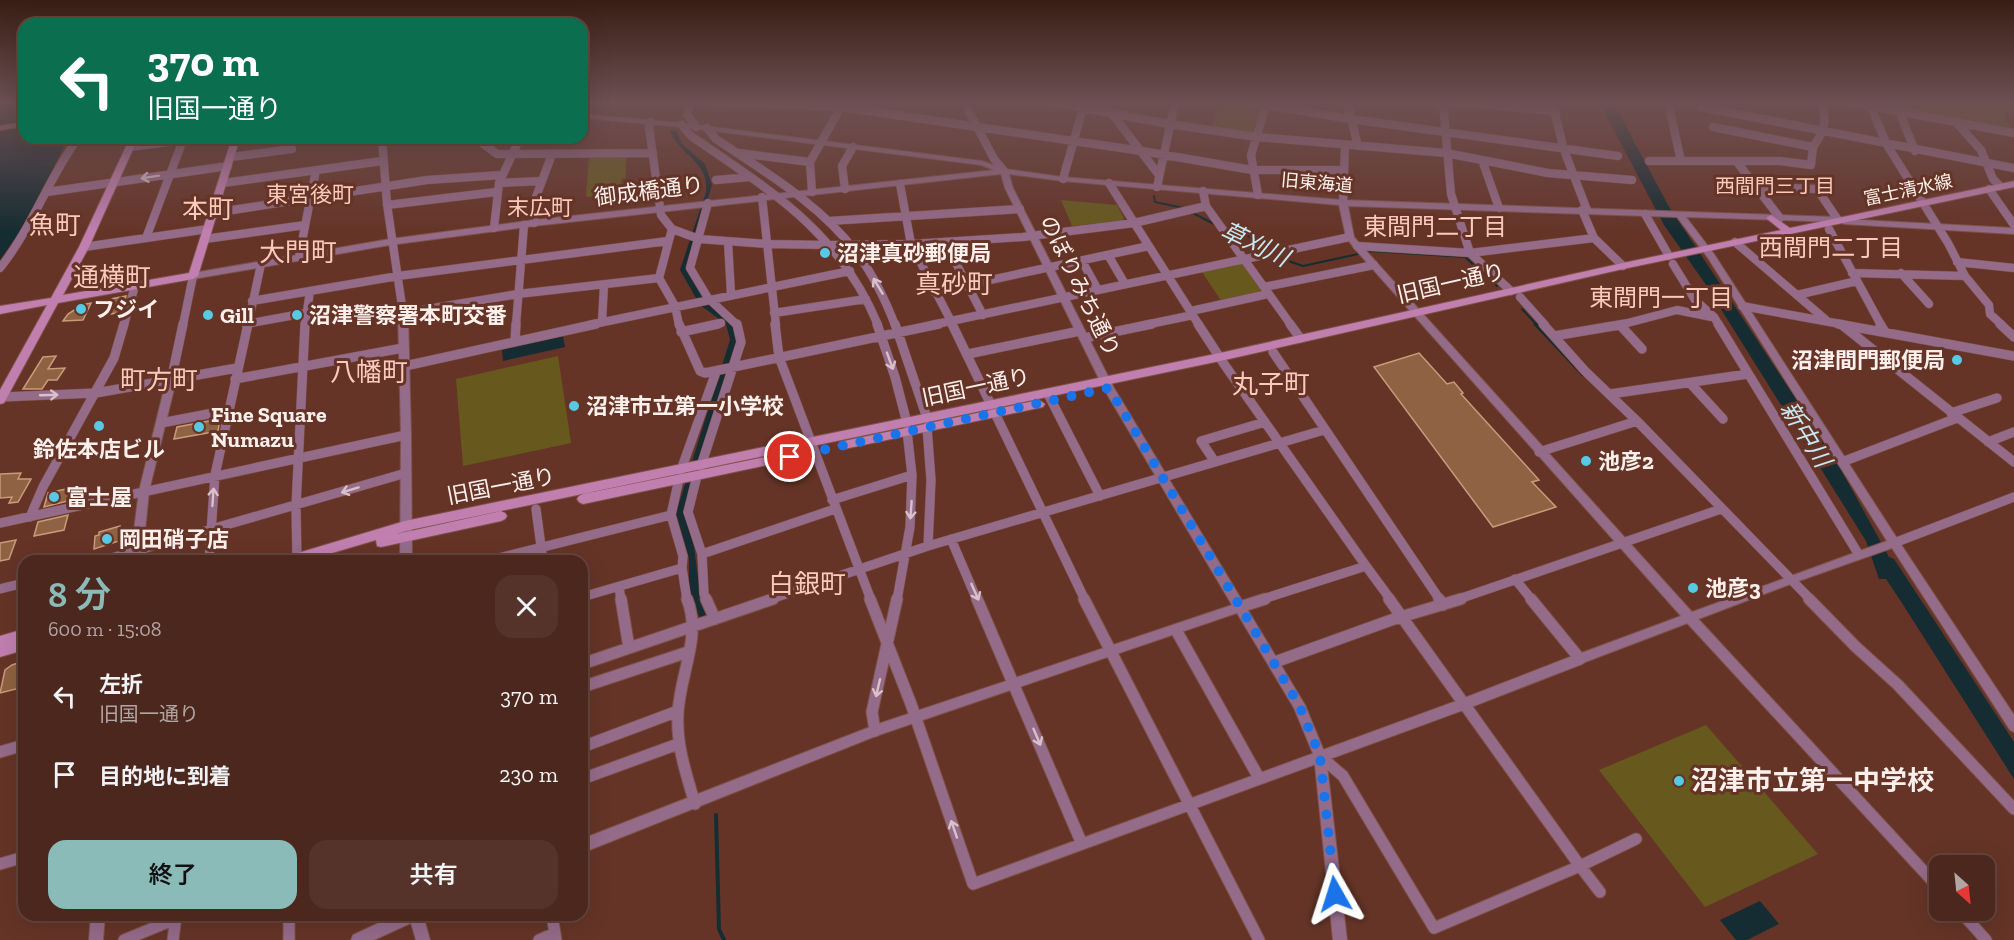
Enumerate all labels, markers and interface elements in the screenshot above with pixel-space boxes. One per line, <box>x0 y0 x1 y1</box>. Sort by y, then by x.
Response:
text: 370 m <box>147 36 259 87</box>
icon: left <box>48 42 126 120</box>
text: 旧国一通り <box>147 93 282 125</box>
street label: 旧東海道 <box>1280 169 1354 197</box>
street label: 富士清水線 <box>1862 170 1954 210</box>
street label: 御成橋通り <box>593 171 705 211</box>
one-way arrow <box>140 172 160 183</box>
district label: 西間門三丁目 <box>1715 174 1835 198</box>
district label: 東宮後町 <box>266 181 354 208</box>
district label: 本町 <box>182 193 234 225</box>
district label: 末広町 <box>507 194 573 221</box>
district label: 魚町 <box>29 209 81 241</box>
street label: のぼりみち通り <box>1034 211 1126 361</box>
district label: 東間門二丁目 <box>1363 212 1507 241</box>
water label: 草刈川 <box>1216 216 1296 274</box>
district label: 西間門二丁目 <box>1759 233 1903 262</box>
district label: 大門町 <box>259 236 337 268</box>
place label: 沼津真砂郵便局 <box>837 240 991 267</box>
marker: 沼津真砂郵便局 <box>818 246 832 260</box>
street label: 旧国一通り <box>1394 257 1508 309</box>
district label: 通横町 <box>73 261 151 293</box>
district label: 真砂町 <box>915 268 993 300</box>
one-way arrow <box>872 278 884 295</box>
district label: 東間門一丁目 <box>1589 283 1733 312</box>
place label: フジイ <box>93 296 159 323</box>
marker: フジイ <box>74 302 88 316</box>
place label: Gill <box>220 302 254 329</box>
place label: 沼津警察署本町交番 <box>309 302 507 329</box>
marker: Gill <box>201 308 215 322</box>
marker: 沼津警察署本町交番 <box>290 308 304 322</box>
place label: 沼津間門郵便局 <box>1791 347 1945 374</box>
one-way arrow <box>886 351 897 370</box>
marker: 沼津間門郵便局 <box>1950 353 1964 367</box>
district label: 八幡町 <box>330 356 408 388</box>
street label: 旧国一通り <box>919 362 1033 412</box>
district label: 町方町 <box>120 364 198 396</box>
district label: 丸子町 <box>1232 368 1310 400</box>
one-way arrow <box>39 389 58 400</box>
place label: 沼津市立第一小学校 <box>586 393 784 420</box>
water label: 新中川 <box>1775 396 1839 475</box>
marker: 沼津市立第一小学校 <box>567 399 581 413</box>
place label: Fine Square Numazu <box>211 401 327 453</box>
marker: 鈴佐本店ビル <box>92 419 106 433</box>
marker: Fine Square Numazu <box>192 420 206 434</box>
pin <box>764 431 815 482</box>
place label: 鈴佐本店ビル <box>33 436 165 463</box>
icon: arrive <box>773 440 806 473</box>
place label: 池彦2 <box>1598 448 1654 475</box>
marker: 池彦2 <box>1579 454 1593 468</box>
street label: 旧国一通り <box>444 462 558 510</box>
place label: 富士屋 <box>66 484 132 511</box>
one-way arrow <box>341 485 360 496</box>
one-way arrow <box>208 488 219 508</box>
marker: 富士屋 <box>47 490 61 504</box>
one-way arrow <box>905 500 916 520</box>
place label: 岡田硝子店 <box>119 526 229 553</box>
marker: 岡田硝子店 <box>100 532 114 546</box>
district label: 白銀町 <box>768 568 846 600</box>
text: 8 分 <box>48 573 111 616</box>
button: close <box>495 575 558 638</box>
place label: 池彦3 <box>1705 575 1761 602</box>
marker: 池彦3 <box>1686 581 1700 595</box>
one-way arrow <box>970 583 981 601</box>
text: 600 m · 15:08 <box>48 617 162 641</box>
text: 左折 <box>99 671 143 698</box>
one-way arrow <box>871 678 883 697</box>
icon: left <box>48 680 81 713</box>
text: 370 m <box>500 683 558 710</box>
text: 旧国一通り <box>99 702 199 726</box>
one-way arrow <box>1032 728 1043 746</box>
icon: arrive <box>48 758 81 791</box>
text: 230 m <box>499 761 558 788</box>
text: 目的地に到着 <box>99 763 231 790</box>
place label: 沼津市立第一中学校 <box>1691 765 1934 797</box>
marker: 沼津市立第一中学校 <box>1672 774 1686 788</box>
one-way arrow <box>948 820 959 839</box>
button: 終了 <box>48 840 297 909</box>
button: 共有 <box>309 840 558 909</box>
north arrow <box>1929 855 1995 921</box>
map controls <box>1929 855 1995 921</box>
position arrow <box>1303 862 1367 926</box>

